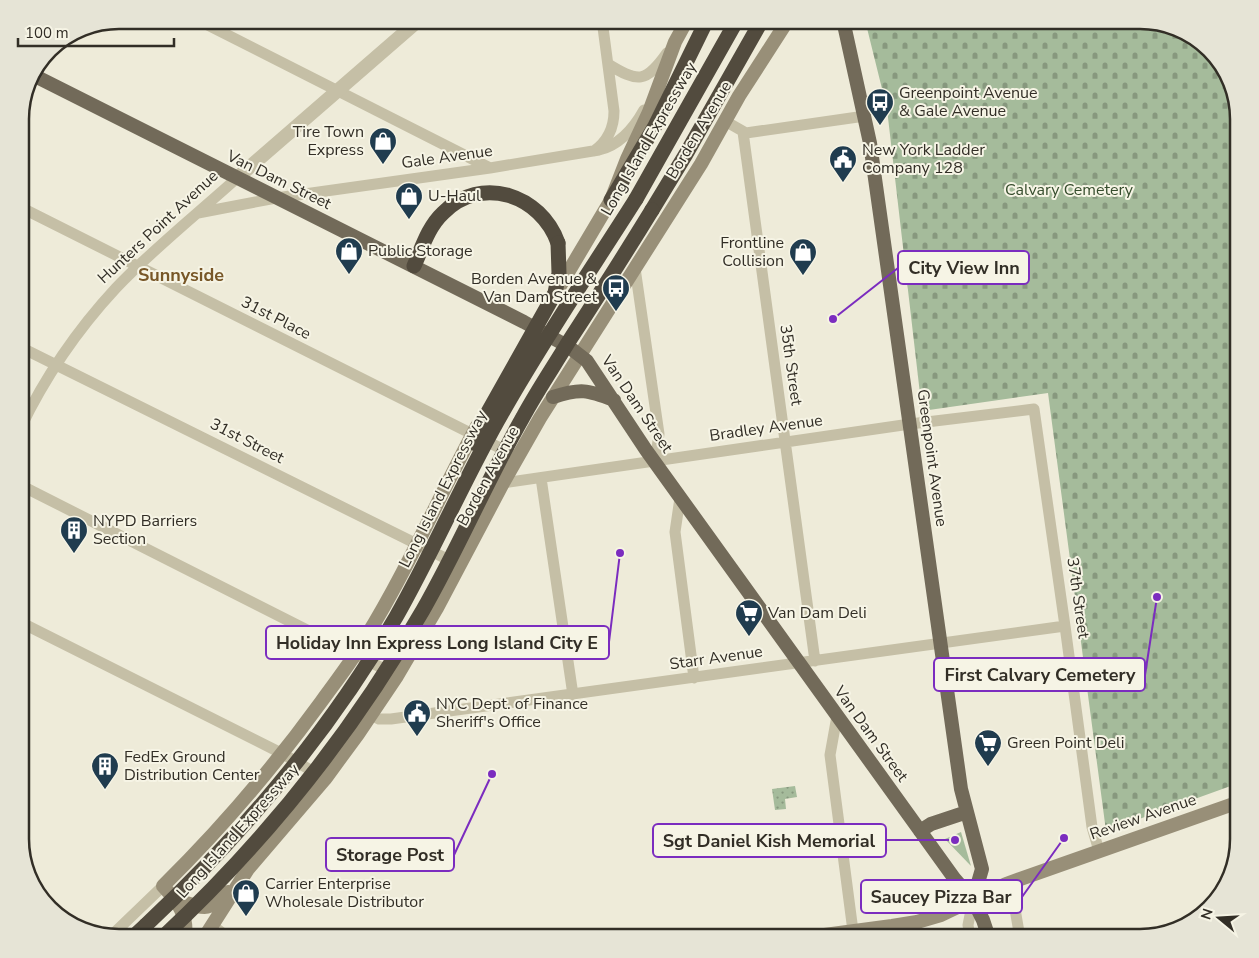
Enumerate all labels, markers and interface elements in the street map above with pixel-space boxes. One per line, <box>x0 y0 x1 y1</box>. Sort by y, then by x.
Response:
scale bar <box>18 15 174 47</box>
text: 100 m <box>25 23 69 43</box>
street label: Long Island Expressway <box>596 58 702 220</box>
street label: Borden Avenue <box>661 77 737 183</box>
place label: Greenpoint Avenue & Gale Avenue <box>899 82 1038 122</box>
bus stop icon: Greenpoint Avenue & Gale Avenue <box>865 87 895 126</box>
place label: Tire Town Express <box>293 121 364 161</box>
shop icon: Tire Town Express <box>368 126 398 165</box>
place label: New York Ladder Company 128 <box>862 139 985 179</box>
street label: Gale Avenue <box>400 140 494 174</box>
public building icon: New York Ladder Company 128 <box>828 144 858 183</box>
street label: Van Dam Street <box>222 145 335 215</box>
street label: Hunters Point Avenue <box>93 165 223 289</box>
park label: Calvary Cemetery <box>1005 179 1134 201</box>
shop icon: U-Haul <box>394 181 424 220</box>
place label: U-Haul <box>428 185 481 207</box>
place label: Frontline Collision <box>720 232 784 272</box>
shop icon: Public Storage <box>334 236 364 275</box>
shop icon: Frontline Collision <box>788 237 818 276</box>
place label: Public Storage <box>368 240 473 262</box>
callout: City View Inn <box>898 251 1029 284</box>
text: City View Inn <box>908 256 1020 280</box>
district label: Sunnyside <box>138 263 224 287</box>
place label: Borden Avenue & Van Dam Street <box>471 268 597 308</box>
bus stop icon: Borden Avenue & Van Dam Street <box>601 273 631 312</box>
street label: 31st Place <box>237 291 315 345</box>
street label: 35th Street <box>774 323 808 407</box>
street label: Van Dam Street <box>596 350 678 458</box>
street label: Greenpoint Avenue <box>911 388 953 528</box>
street label: Long Island Expressway <box>394 406 493 571</box>
street label: Bradley Avenue <box>708 409 824 447</box>
street label: 31st Street <box>206 413 288 469</box>
street label: Borden Avenue <box>452 422 524 530</box>
place label: NYPD Barriers Section <box>93 510 197 550</box>
building icon: NYPD Barriers Section <box>59 515 89 554</box>
street label: 37th Street <box>1061 556 1095 640</box>
supermarket icon: Van Dam Deli <box>734 598 764 637</box>
place label: Van Dam Deli <box>767 602 867 624</box>
callout: Holiday Inn Express Long Island City E <box>266 626 609 659</box>
text: Holiday Inn Express Long Island City E <box>276 631 598 655</box>
street label: Starr Avenue <box>668 641 764 675</box>
callout: First Calvary Cemetery <box>934 658 1145 691</box>
text: First Calvary Cemetery <box>945 663 1136 687</box>
street label: Van Dam Street <box>828 681 914 787</box>
place label: NYC Dept. of Finance Sheriff's Office <box>436 693 588 733</box>
public building icon: NYC Dept. of Finance Sheriff's Office <box>402 698 432 737</box>
supermarket icon: Green Point Deli <box>973 728 1003 767</box>
place label: Green Point Deli <box>1007 732 1124 754</box>
place label: FedEx Ground Distribution Center <box>124 746 260 786</box>
building icon: FedEx Ground Distribution Center <box>90 751 120 790</box>
street label: Long Island Expressway <box>172 758 305 903</box>
street label: Review Avenue <box>1087 788 1199 846</box>
callout: Sgt Daniel Kish Memorial <box>653 824 886 857</box>
text: Sgt Daniel Kish Memorial <box>663 829 876 853</box>
callout: Storage Post <box>326 838 454 871</box>
text: Storage Post <box>336 843 444 867</box>
place label: Carrier Enterprise Wholesale Distributor <box>265 873 424 913</box>
shop icon: Carrier Enterprise Wholesale Distributor <box>231 878 261 917</box>
callout: Saucey Pizza Bar <box>861 880 1022 913</box>
text: Saucey Pizza Bar <box>870 885 1012 909</box>
north arrow <box>1194 893 1244 943</box>
text: N <box>1196 906 1218 922</box>

